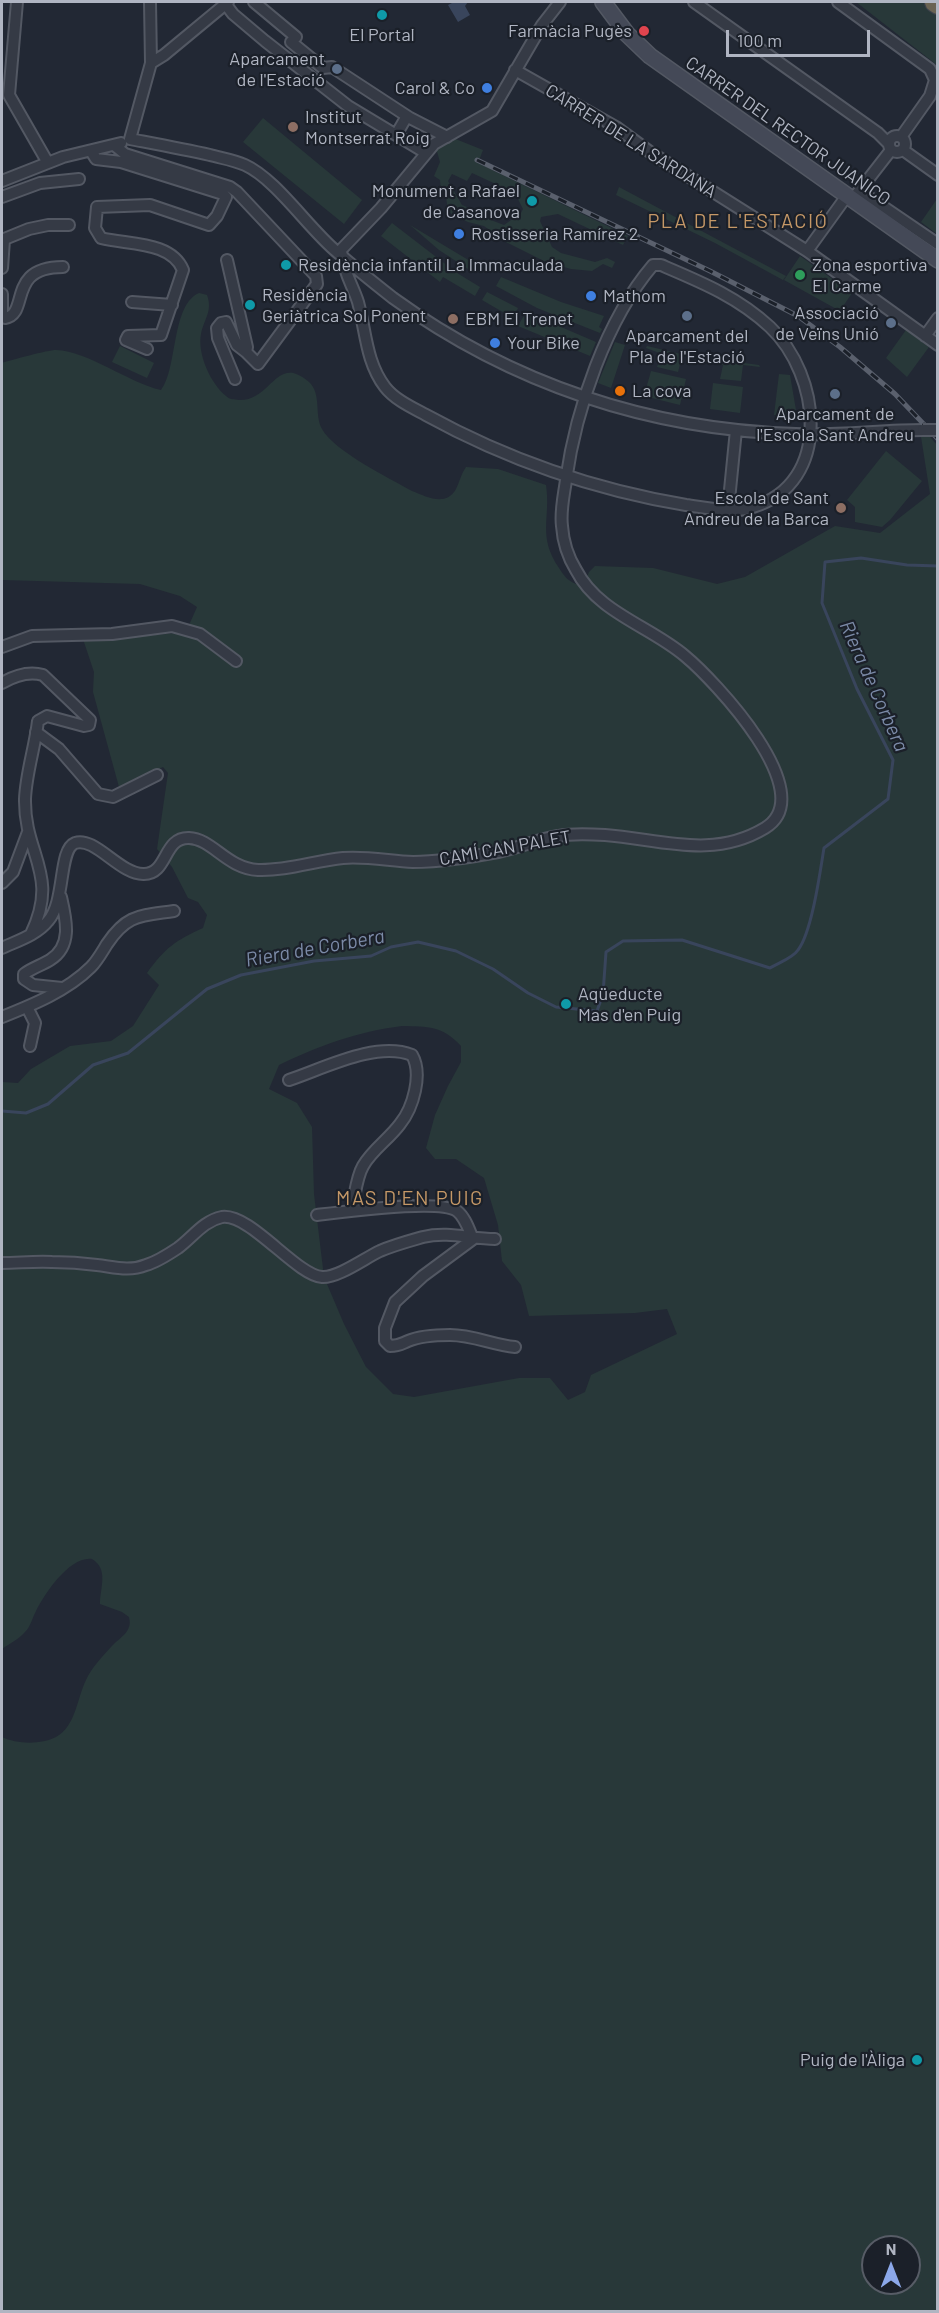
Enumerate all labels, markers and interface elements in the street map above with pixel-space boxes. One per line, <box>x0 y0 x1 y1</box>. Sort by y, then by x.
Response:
marker: El Portal <box>375 8 389 22</box>
scale bar <box>729 18 873 56</box>
place label: Farmàcia Pugès <box>508 20 632 42</box>
place label: El Portal <box>349 24 415 46</box>
marker: Farmàcia Pugès <box>637 24 651 38</box>
text: 100 m <box>737 29 782 51</box>
place label: Aparcament de l'Estació <box>229 48 325 90</box>
street label: CARRER DEL RECTOR JUANICO <box>682 52 894 210</box>
marker: Aparcament de l'Estació <box>330 62 344 76</box>
place label: Carol & Co <box>395 77 475 99</box>
street label: CARRER DE LA SARDANA <box>541 79 721 203</box>
marker: Carol & Co <box>480 81 494 95</box>
place label: Institut Montserrat Roig <box>305 106 430 148</box>
marker: Institut Montserrat Roig <box>286 120 300 134</box>
place label: Monument a Rafael de Casanova <box>372 180 520 222</box>
marker: Monument a Rafael de Casanova <box>525 194 539 208</box>
district label: PLA DE L'ESTACIÓ <box>647 209 829 233</box>
place label: Rostisseria Ramírez 2 <box>471 223 638 245</box>
marker: Rostisseria Ramírez 2 <box>452 227 466 241</box>
place label: Residència infantil La Immaculada <box>298 254 564 276</box>
place label: Zona esportiva El Carme <box>812 254 927 296</box>
marker: Residència infantil La Immaculada <box>279 258 293 272</box>
marker: Zona esportiva El Carme <box>793 268 807 282</box>
place label: Residència Geriàtrica Sol Ponent <box>262 284 426 326</box>
place label: Mathom <box>603 285 666 307</box>
marker: Mathom <box>584 289 598 303</box>
marker: Residència Geriàtrica Sol Ponent <box>243 298 257 312</box>
place label: Associació de Veïns Unió <box>775 302 879 344</box>
place label: EBM El Trenet <box>465 308 573 330</box>
marker: Aparcament del Pla de l'Estació <box>680 309 694 323</box>
marker: EBM El Trenet <box>446 312 460 326</box>
marker: Associació de Veïns Unió <box>884 316 898 330</box>
place label: Aparcament del Pla de l'Estació <box>626 325 748 368</box>
place label: Your Bike <box>507 332 580 354</box>
marker: Your Bike <box>488 336 502 350</box>
place label: La cova <box>632 380 691 402</box>
marker: La cova <box>613 384 627 398</box>
marker: Aparcament de l'Escola Sant Andreu <box>828 387 842 401</box>
place label: Aparcament de l'Escola Sant Andreu <box>756 403 914 446</box>
place label: Escola de Sant Andreu de la Barca <box>684 487 829 530</box>
marker: Escola de Sant Andreu de la Barca <box>834 501 848 515</box>
water label: Riera de Corbera <box>834 617 914 755</box>
street label: CAMÍ CAN PALET <box>438 826 572 870</box>
water label: Riera de Corbera <box>244 924 386 972</box>
place label: Aqüeducte Mas d'en Puig <box>578 983 681 1026</box>
marker: Aqüeducte Mas d'en Puig <box>559 997 573 1011</box>
district label: MAS D'EN PUIG <box>336 1186 484 1210</box>
place label: Puig de l'Àliga <box>800 2049 905 2071</box>
marker: Puig de l'Àliga <box>910 2053 924 2067</box>
north arrow <box>861 2235 921 2295</box>
text: N <box>886 2239 896 2258</box>

